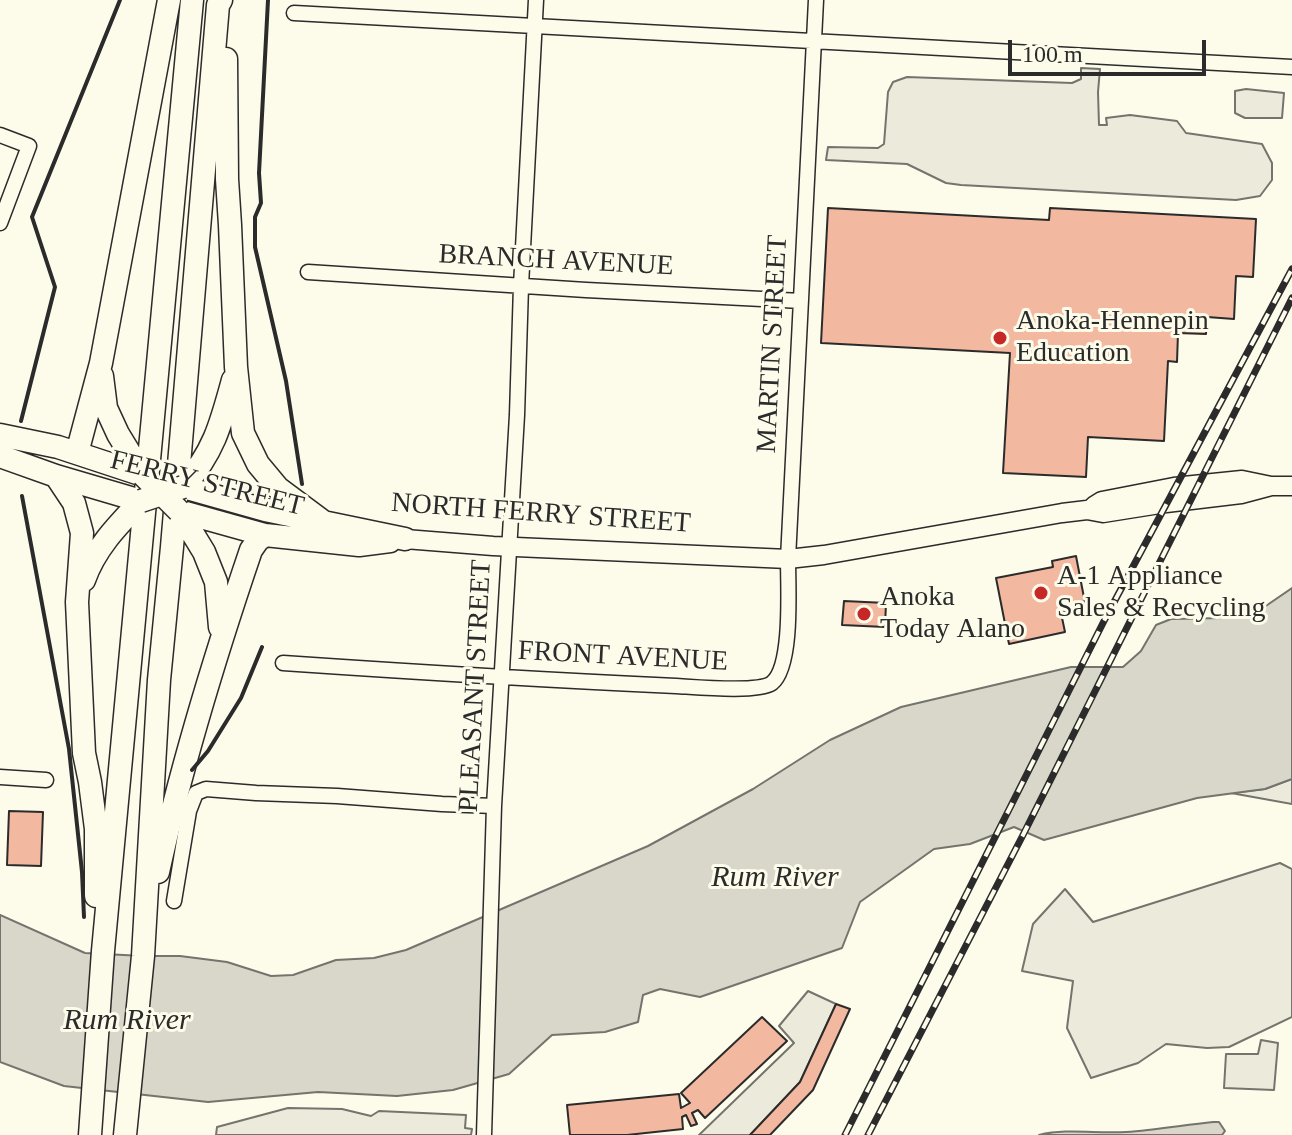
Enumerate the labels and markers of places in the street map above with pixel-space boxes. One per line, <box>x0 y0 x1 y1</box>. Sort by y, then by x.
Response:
place label: Anoka-Hennepin Education <box>1016 305 1209 371</box>
marker: Anoka-Hennepin Education <box>991 329 1009 347</box>
place label: A-1 Appliance Sales & Recycling <box>1057 560 1265 626</box>
place label: Anoka Today Alano <box>880 581 1025 647</box>
marker: A-1 Appliance Sales & Recycling <box>1032 584 1050 602</box>
marker: Anoka Today Alano <box>855 605 873 623</box>

